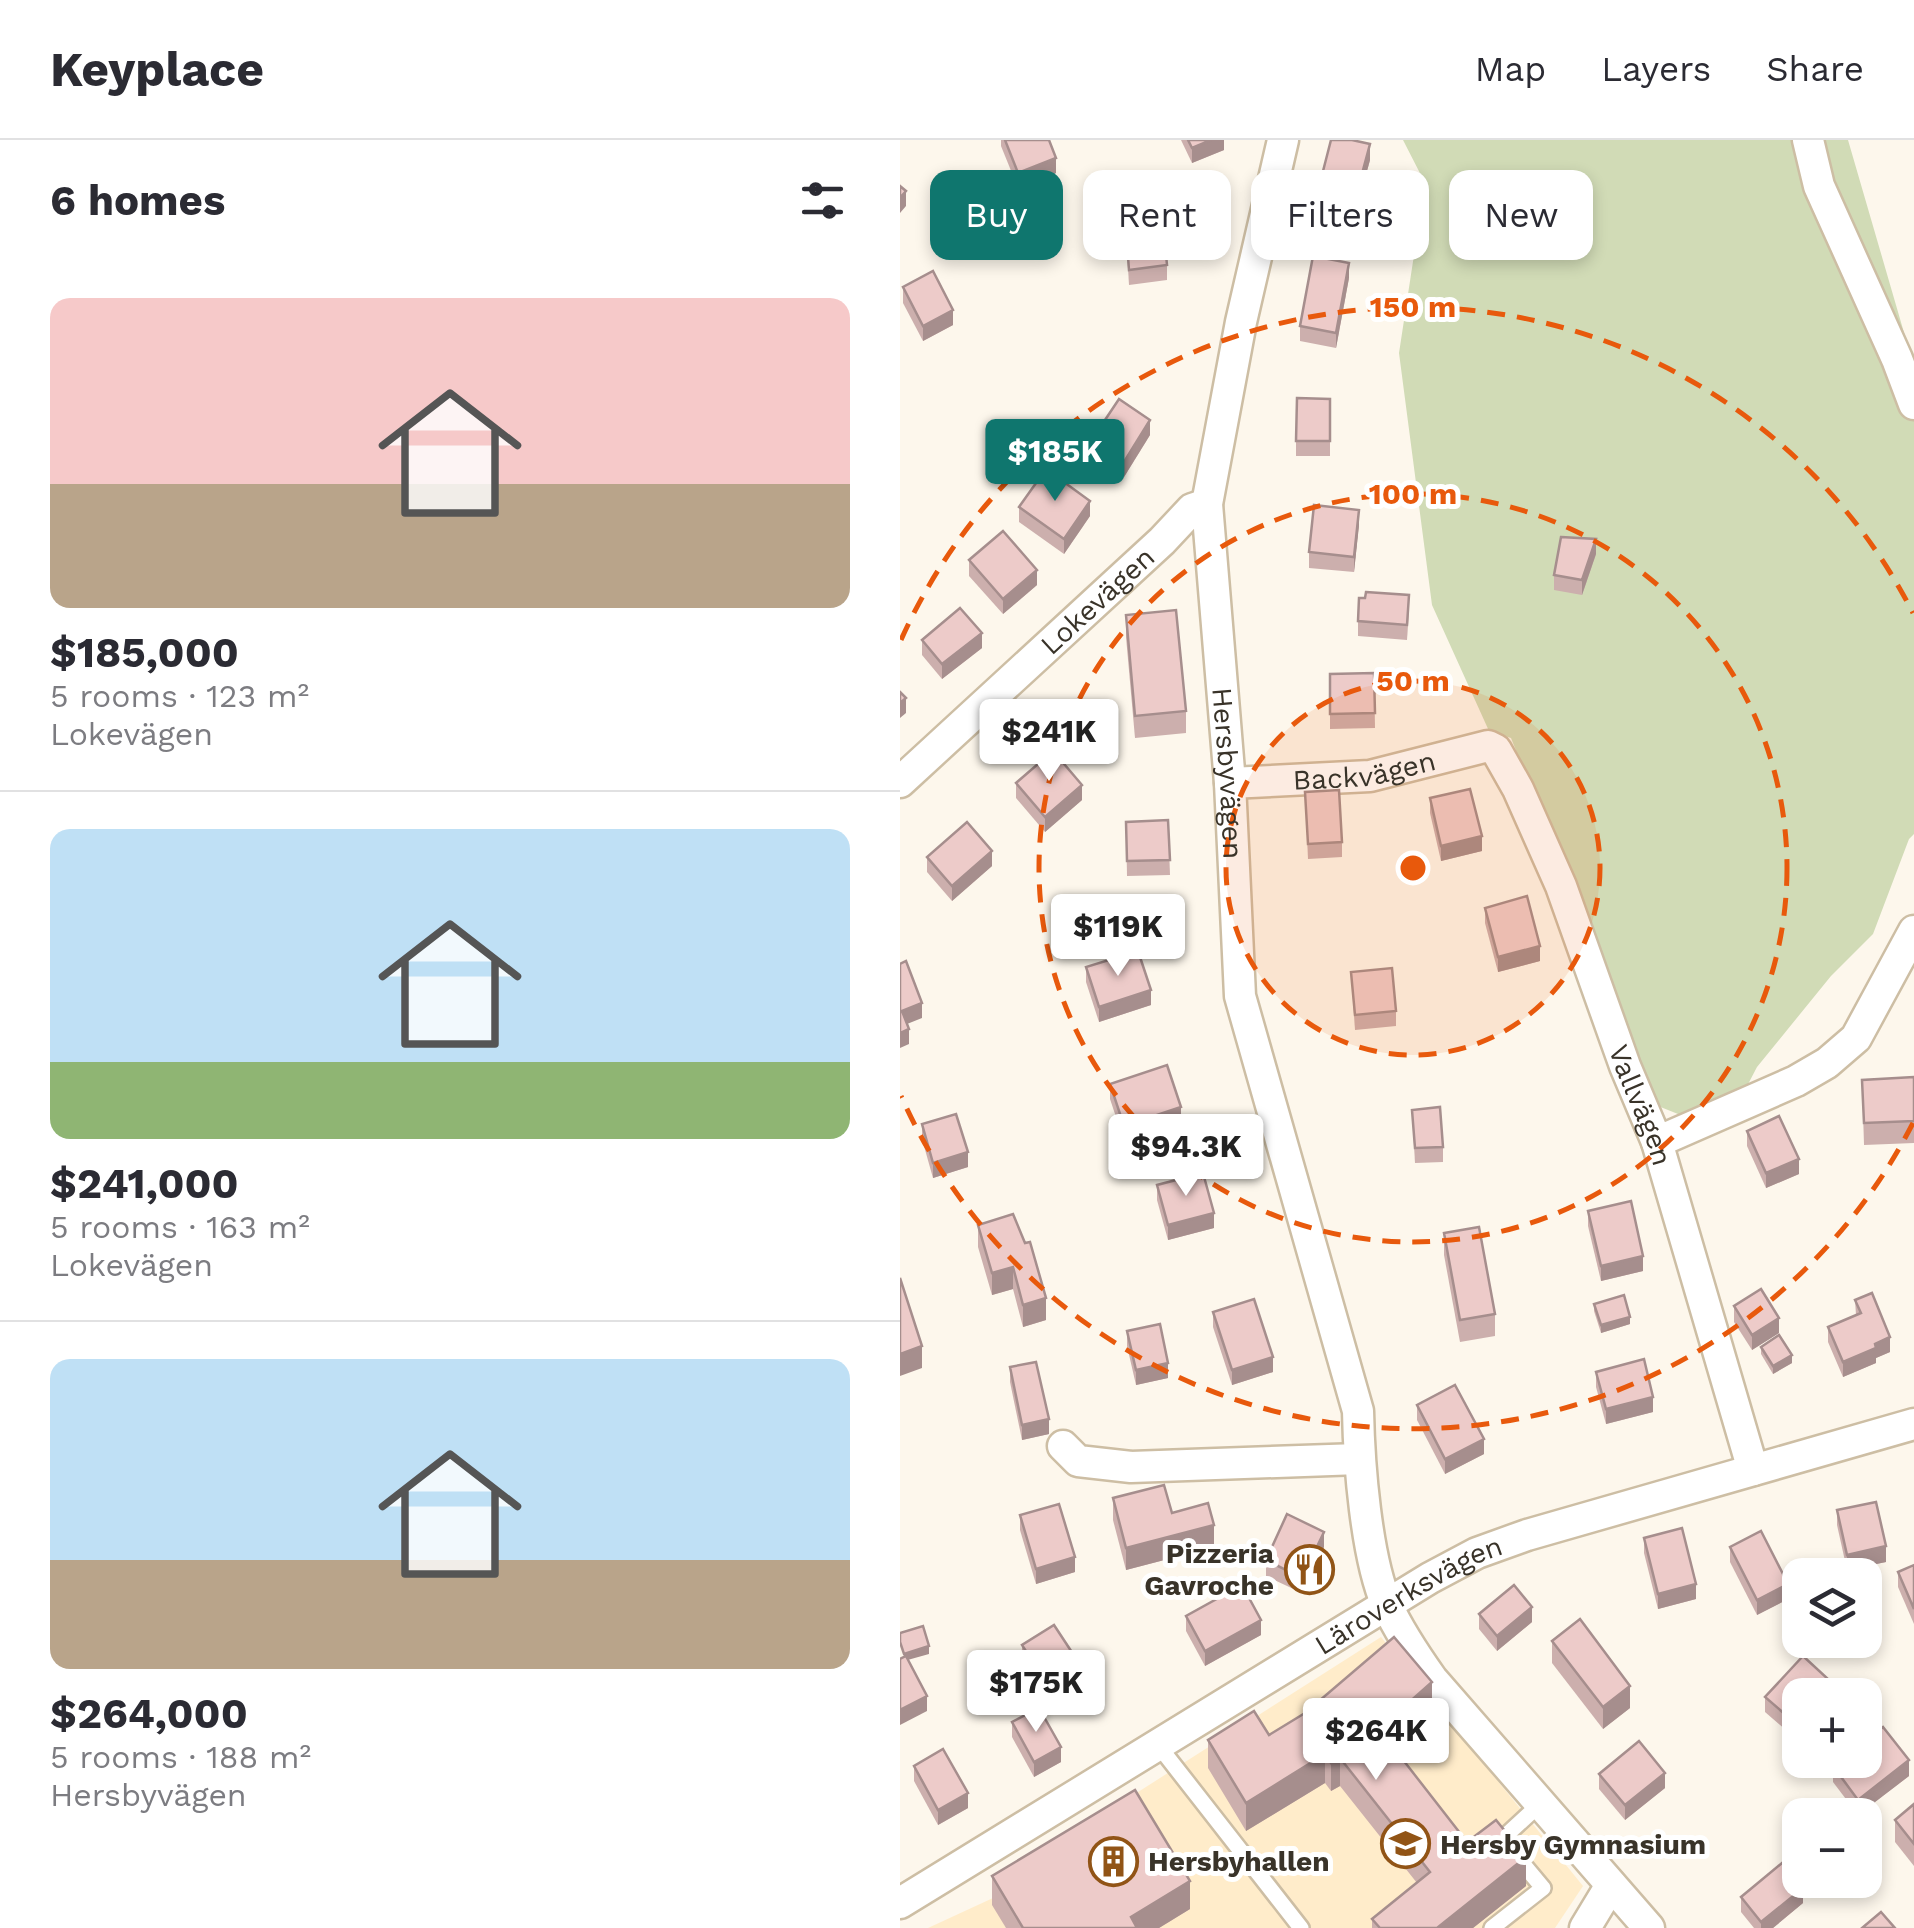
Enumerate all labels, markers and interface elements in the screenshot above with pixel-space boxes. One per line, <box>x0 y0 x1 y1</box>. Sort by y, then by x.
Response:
text: Keyplace <box>50 41 264 98</box>
text: Map <box>1475 48 1546 90</box>
text: Layers <box>1601 48 1711 90</box>
text: Share <box>1766 48 1864 90</box>
chip: Buy <box>930 170 1063 260</box>
chip: Rent <box>1083 170 1231 260</box>
chip: Filters <box>1251 170 1429 260</box>
chip: New <box>1449 170 1593 260</box>
icon: filters <box>795 173 850 228</box>
text: 6 homes <box>50 176 225 225</box>
text: 150 m <box>1370 289 1456 324</box>
icon: home <box>360 363 540 543</box>
pin: $185K <box>985 419 1125 504</box>
text: $185K <box>1007 432 1103 470</box>
text: 100 m <box>1369 476 1457 511</box>
street label: Lokevägen <box>1034 540 1161 661</box>
text: $185,000 <box>50 628 239 677</box>
text: 50 m <box>1376 663 1450 698</box>
text: 5 rooms · 123 m² <box>50 677 309 715</box>
street label: Hersbyvägen <box>1206 686 1250 860</box>
pin: $241K <box>979 699 1119 784</box>
text: $241K <box>1001 712 1097 750</box>
text: Lokevägen <box>50 715 213 753</box>
street label: Backvägen <box>1292 744 1439 796</box>
centre of rings <box>1395 850 1431 886</box>
icon: home <box>360 894 540 1074</box>
pin: $119K <box>1048 894 1188 979</box>
text: $119K <box>1073 907 1163 945</box>
street label: Vallvägen <box>1602 1040 1679 1169</box>
pin: $94.3K <box>1105 1114 1267 1199</box>
text: $94.3K <box>1130 1127 1242 1165</box>
text: $241,000 <box>50 1159 239 1208</box>
text: 5 rooms · 163 m² <box>50 1208 310 1246</box>
text: Lokevägen <box>50 1246 213 1284</box>
icon: home <box>360 1424 540 1604</box>
street label: Läroverksvägen <box>1309 1529 1507 1661</box>
place label: Pizzeria Gavroche <box>1144 1537 1275 1602</box>
restaurant icon: Pizzeria Gavroche <box>1283 1543 1335 1595</box>
map controls <box>1782 1558 1882 1898</box>
button: layers <box>1782 1558 1882 1658</box>
pin: $175K <box>966 1650 1106 1735</box>
text: $175K <box>989 1663 1083 1701</box>
button: + <box>1782 1678 1882 1778</box>
text: $264,000 <box>50 1689 248 1738</box>
pin: $264K <box>1306 1698 1446 1783</box>
text: $264K <box>1325 1711 1427 1749</box>
text: 5 rooms · 188 m² <box>50 1738 311 1776</box>
text: Hersbyvägen <box>50 1776 247 1814</box>
button: − <box>1782 1798 1882 1898</box>
school or university icon: Hersby Gymnasium <box>1379 1818 1431 1870</box>
place label: Hersby Gymnasium <box>1440 1828 1706 1861</box>
building icon: Hersbyhallen <box>1087 1835 1139 1887</box>
place label: Hersbyhallen <box>1148 1845 1330 1878</box>

